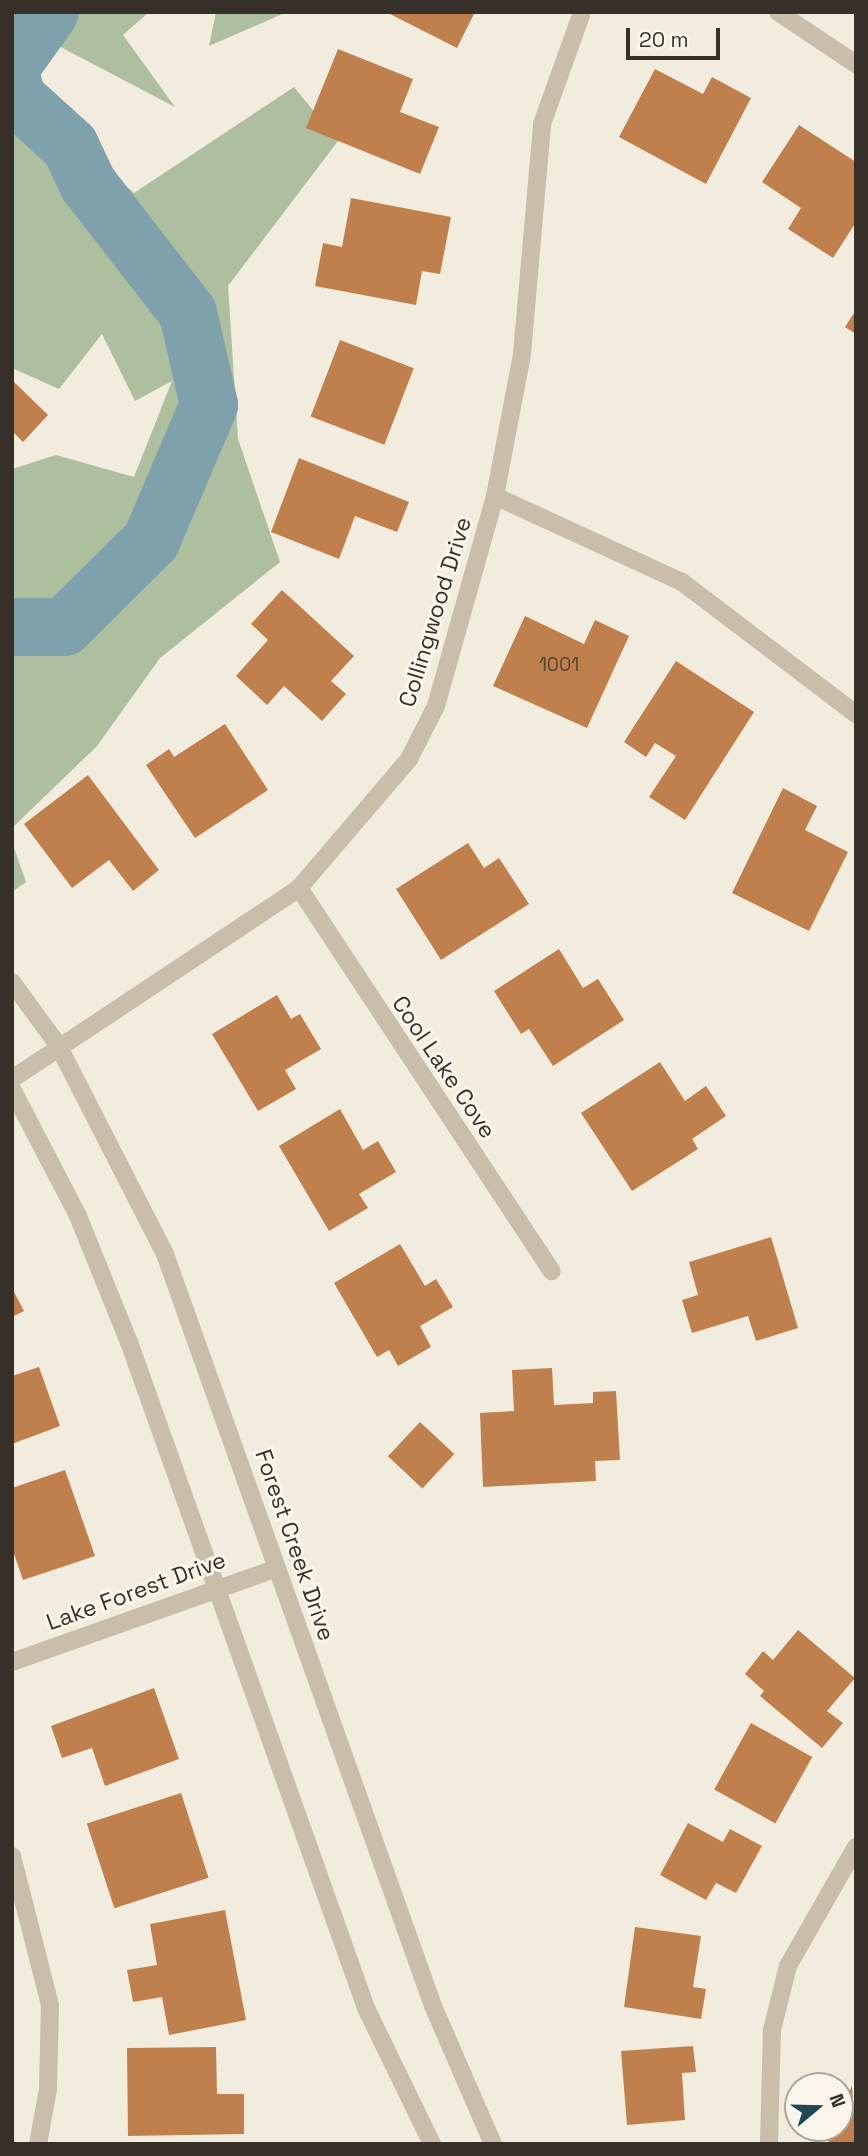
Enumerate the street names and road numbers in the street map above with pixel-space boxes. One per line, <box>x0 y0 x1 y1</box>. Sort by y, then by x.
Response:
street label: Collingwood Drive <box>393 514 477 710</box>
street label: Cool Lake Cove <box>386 991 502 1143</box>
street label: Forest Creek Drive <box>249 1446 341 1644</box>
street label: Lake Forest Drive <box>43 1546 229 1636</box>

